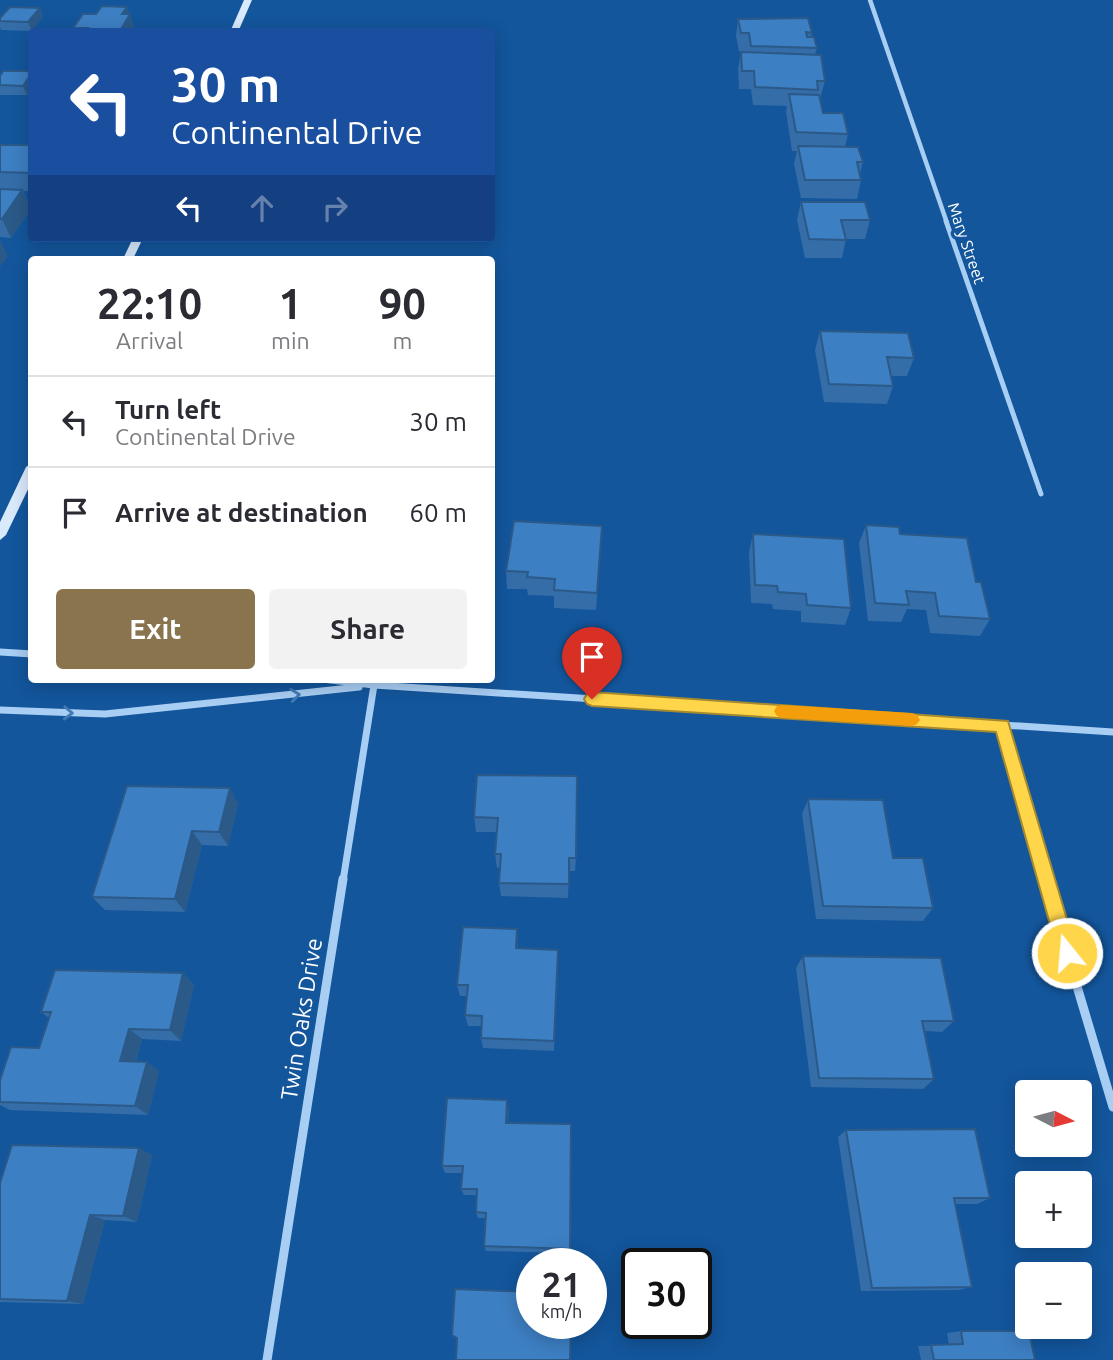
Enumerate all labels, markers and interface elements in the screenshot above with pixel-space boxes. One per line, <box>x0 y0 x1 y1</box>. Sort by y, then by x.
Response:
icon: left <box>56 56 147 147</box>
text: 30 m <box>171 56 280 111</box>
text: Continental Drive <box>171 114 422 150</box>
icon: left <box>170 189 208 227</box>
icon: ahead <box>243 189 281 227</box>
icon: right <box>316 189 354 227</box>
street label: Mary Street <box>945 200 990 287</box>
text: 22:10 <box>97 280 202 327</box>
text: 1 <box>279 280 302 327</box>
text: 90 <box>379 280 426 327</box>
text: Arrival <box>116 328 183 353</box>
text: min <box>271 328 310 353</box>
text: m <box>392 328 412 353</box>
text: Turn left <box>115 395 221 424</box>
icon: left <box>56 403 94 441</box>
text: 30 m <box>409 407 467 436</box>
text: Continental Drive <box>115 424 296 449</box>
icon: arrive <box>56 494 94 532</box>
text: Arrive at destination <box>115 498 368 527</box>
text: 60 m <box>409 498 467 527</box>
button: Exit <box>56 589 255 669</box>
button: Share <box>269 589 467 669</box>
pin <box>562 627 622 699</box>
icon: arrive <box>573 638 611 676</box>
one-way arrow <box>289 687 301 702</box>
one-way arrow <box>63 705 74 720</box>
position arrow <box>1030 916 1104 990</box>
street label: Twin Oaks Drive <box>276 936 326 1102</box>
north arrow <box>1015 1080 1092 1157</box>
map controls <box>1015 1080 1092 1339</box>
button: + <box>1015 1171 1092 1248</box>
speed limit sign: 30 <box>621 1248 712 1339</box>
button: − <box>1015 1262 1092 1339</box>
text: 21 <box>542 1264 581 1304</box>
text: km/h <box>541 1301 582 1321</box>

